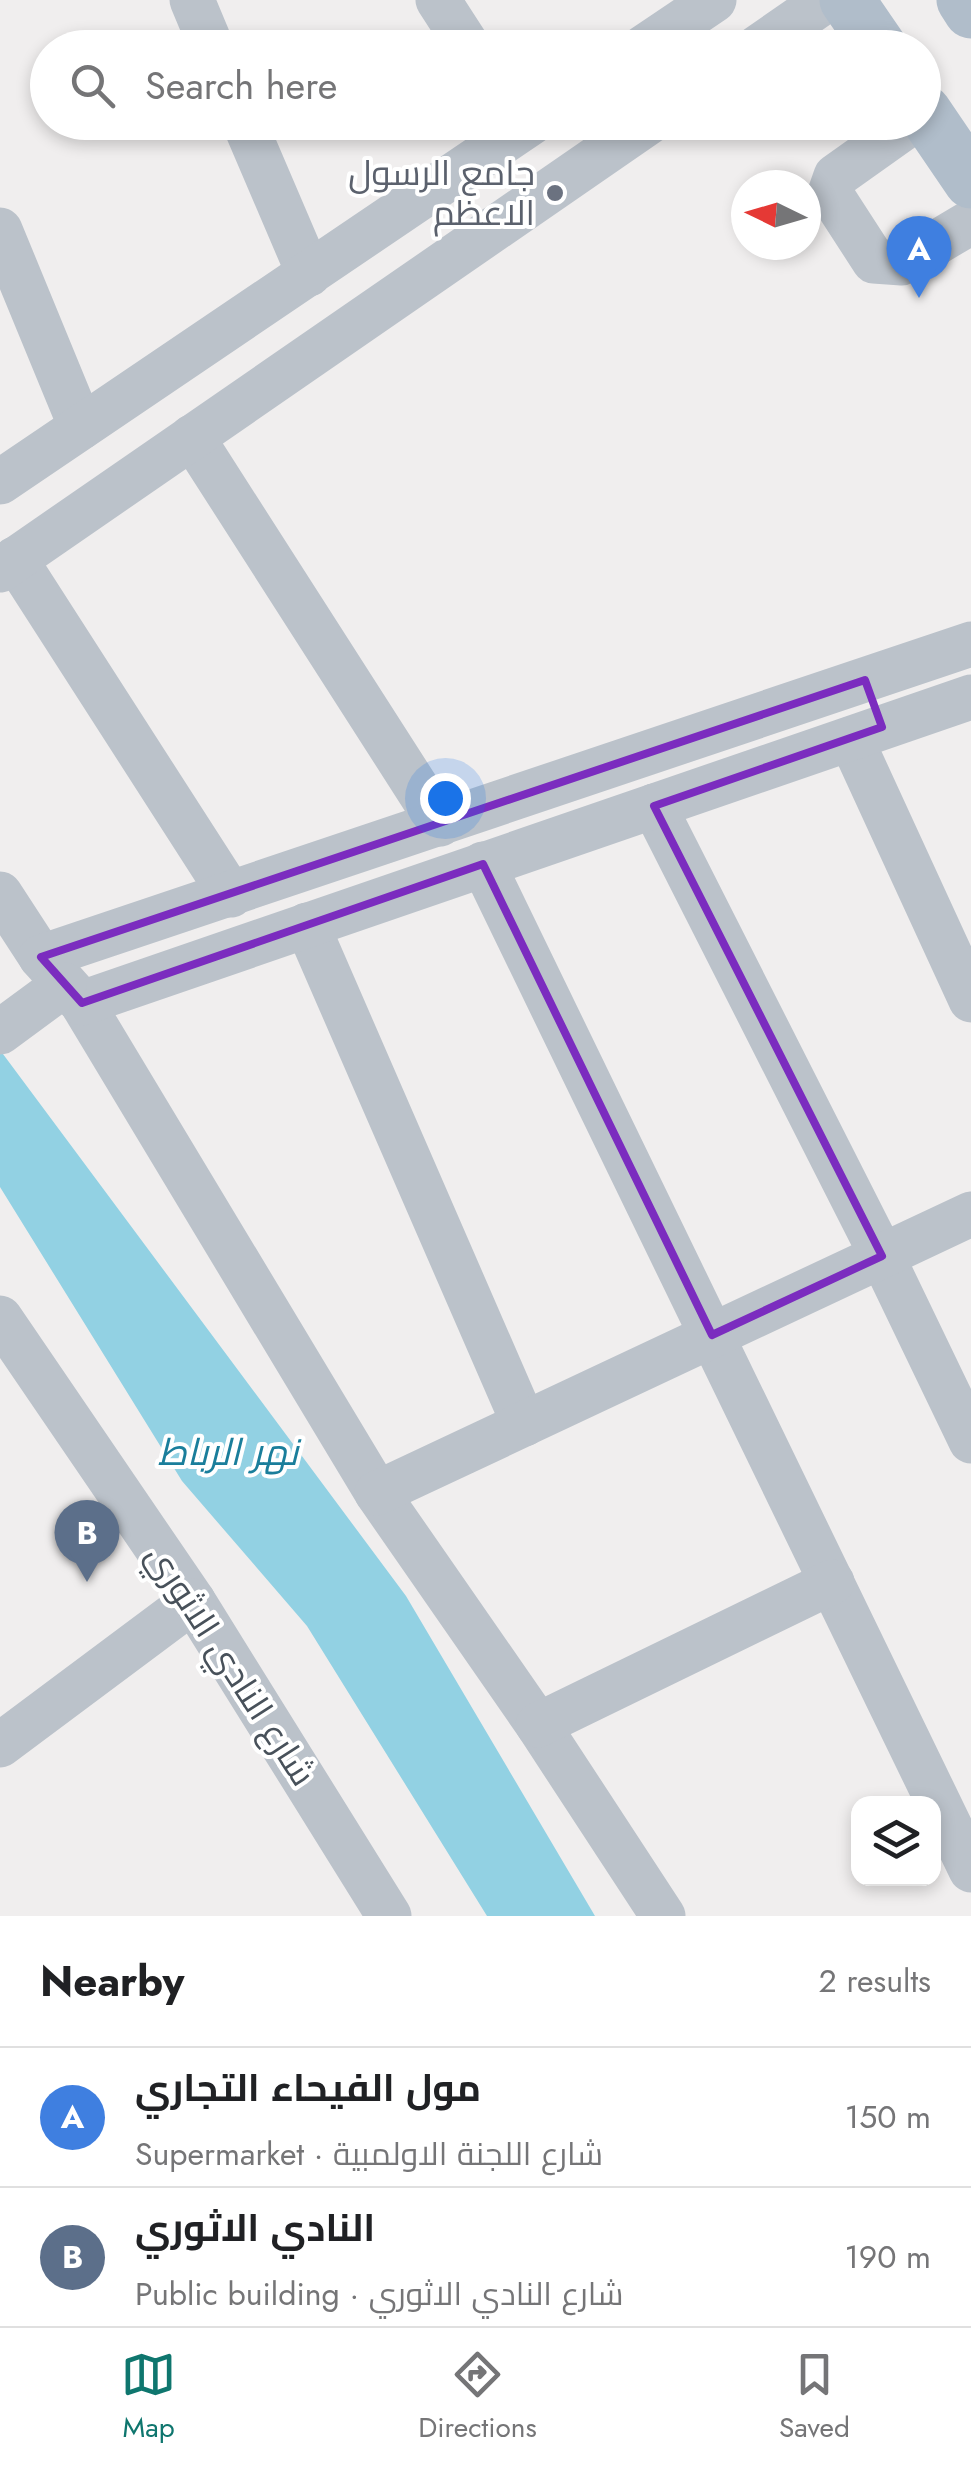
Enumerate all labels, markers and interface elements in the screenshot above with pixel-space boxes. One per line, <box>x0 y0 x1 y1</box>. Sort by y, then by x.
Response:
search box <box>30 30 941 140</box>
icon: search <box>65 58 120 113</box>
text: Search here <box>145 58 337 113</box>
place label: جامع الرسول الاعظم <box>348 148 535 238</box>
north arrow <box>731 170 821 260</box>
marker: جامع الرسول الاعظم <box>544 182 566 204</box>
pin: A <box>886 216 952 298</box>
your location <box>420 773 471 824</box>
water label: نهر الرباط <box>158 1424 302 1479</box>
pin: B <box>54 1500 120 1582</box>
street label: شارع النادي الاثوري <box>132 1534 328 1797</box>
map controls <box>851 1796 941 1886</box>
button: layers <box>851 1796 941 1886</box>
text: Nearby <box>40 1951 184 2012</box>
text: 2 results <box>819 1958 931 2004</box>
text: مول الفيحاء التجاري <box>135 2060 481 2115</box>
text: A <box>61 2094 84 2140</box>
text: 150 m <box>845 2094 931 2140</box>
text: Supermarket · شارع اللجنة الاولمبية <box>135 2131 603 2177</box>
text: النادي الاثوري <box>135 2200 375 2255</box>
text: B <box>62 2234 83 2280</box>
text: 190 m <box>844 2234 931 2280</box>
text: Public building · شارع النادي الاثوري <box>135 2271 624 2317</box>
tab: Map <box>121 2347 176 2448</box>
tab: Directions <box>418 2347 537 2448</box>
tab: Saved <box>779 2347 850 2448</box>

